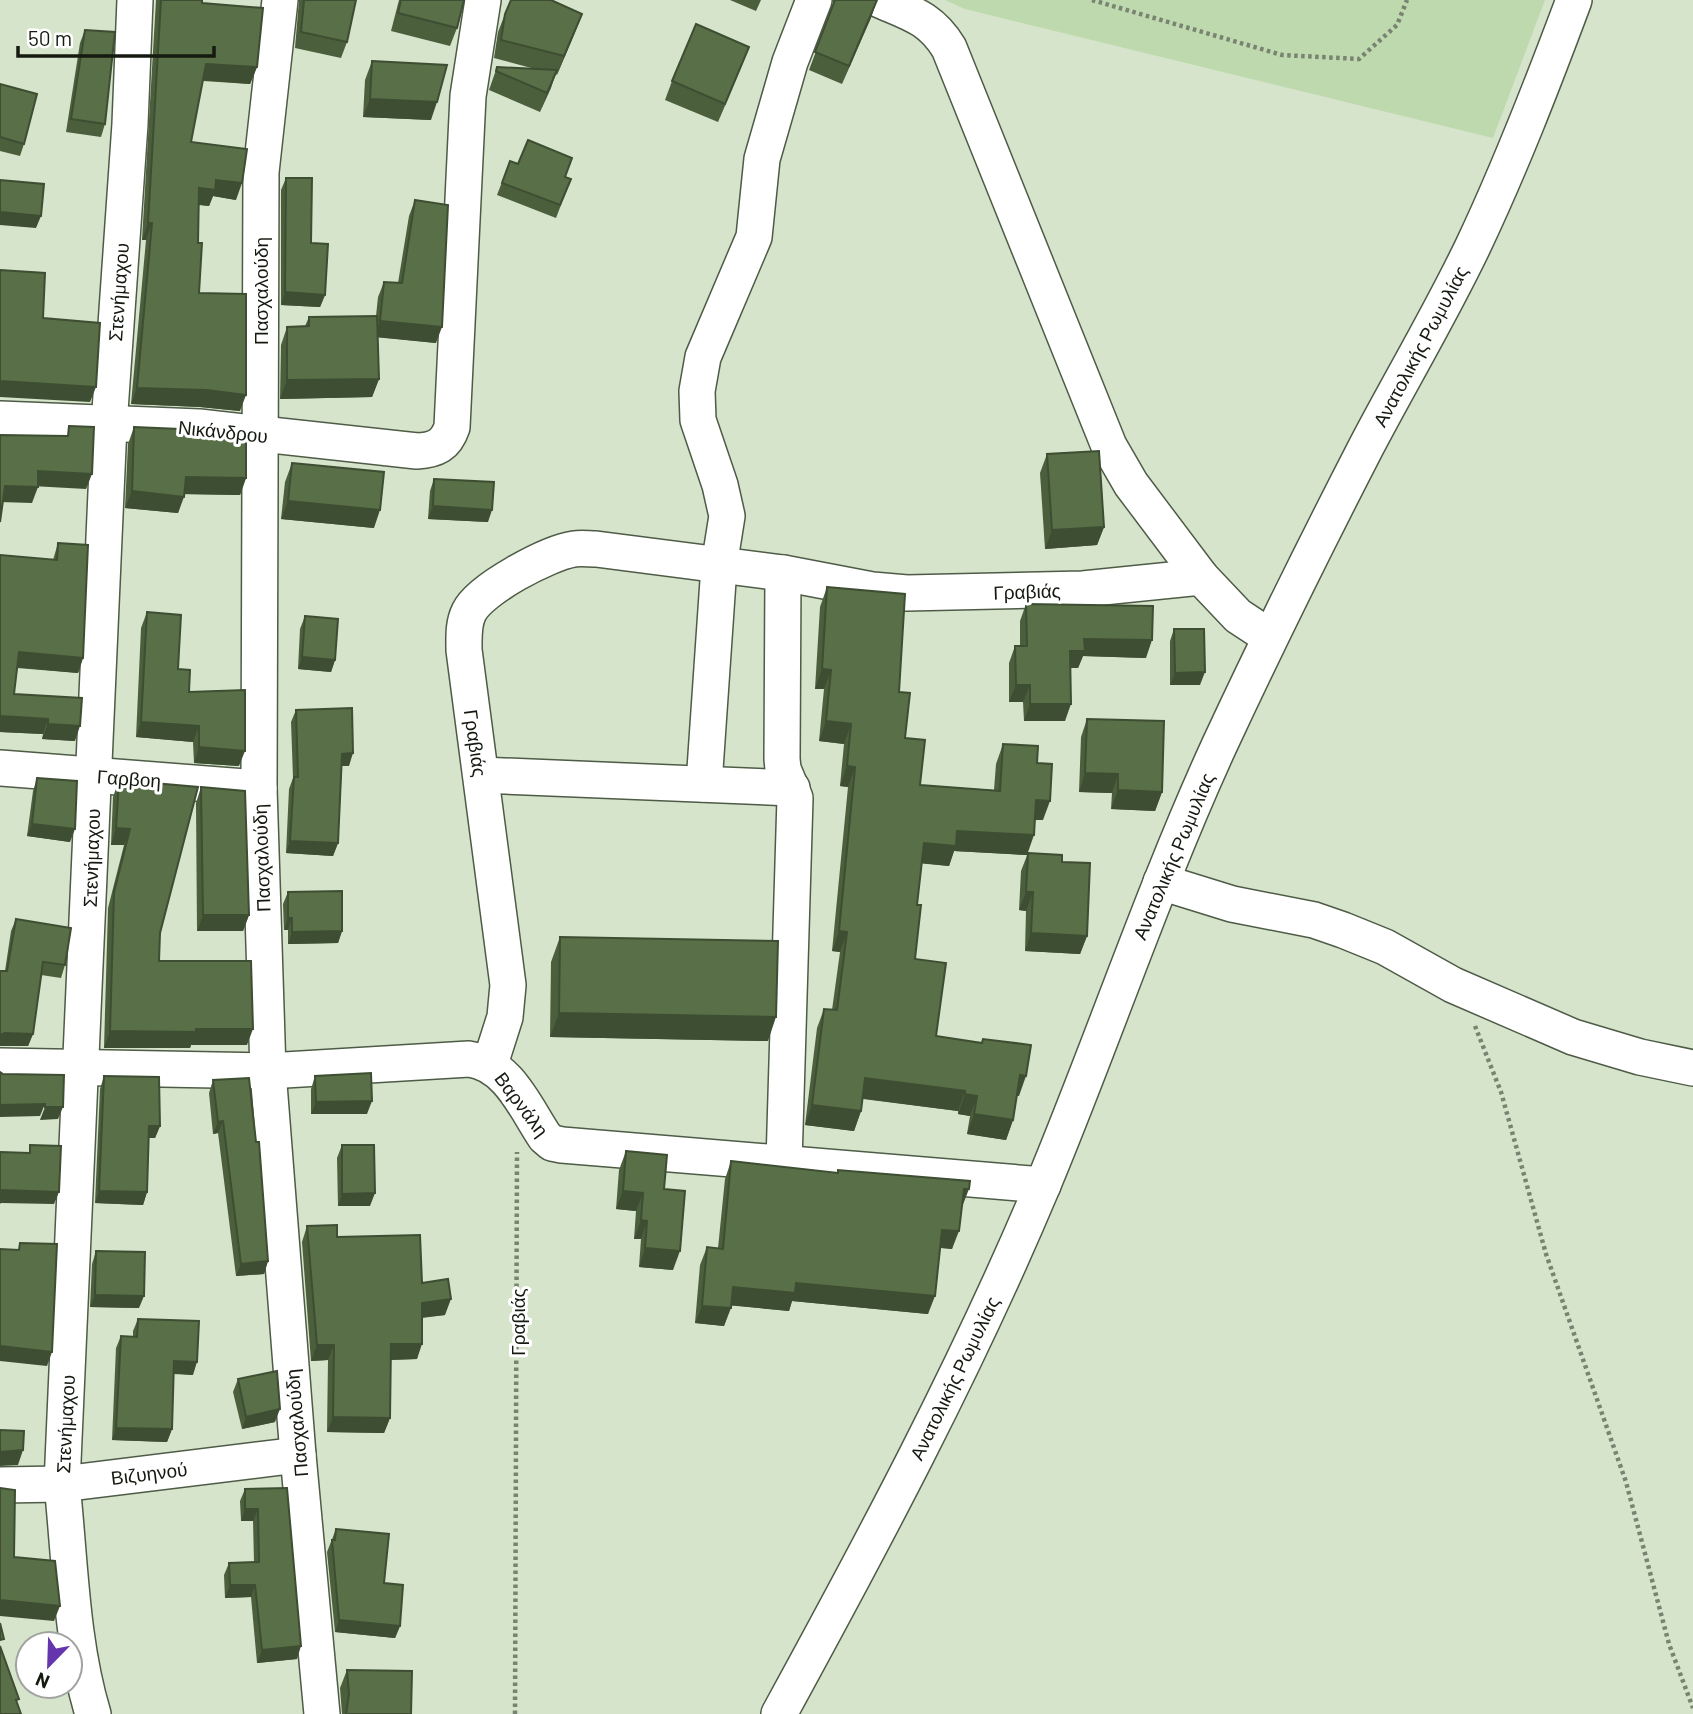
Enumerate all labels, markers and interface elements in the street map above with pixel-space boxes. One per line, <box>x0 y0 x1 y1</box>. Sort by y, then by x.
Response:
scale bar <box>18 14 214 58</box>
text: 50 m <box>28 25 72 50</box>
street label: Πασχαλούδη <box>249 237 272 345</box>
street label: Στενήμαχου <box>103 242 133 342</box>
street label: Ανατολικής Ρωμυλίας <box>1368 262 1472 430</box>
street label: Νικάνδρου <box>177 415 269 447</box>
street label: Γραβιάς <box>993 578 1061 604</box>
street label: Γραβιάς <box>460 708 492 778</box>
street label: Γαρβοη <box>96 764 162 792</box>
street label: Ανατολικής Ρωμυλίας <box>1127 769 1219 943</box>
street label: Πασχαλούδη <box>248 804 274 912</box>
street label: Στενήμαχου <box>78 808 104 908</box>
street label: Βαρνάλη <box>490 1067 554 1141</box>
street label: Γραβιάς <box>506 1288 529 1356</box>
street label: Ανατολικής Ρωμυλίας <box>904 1292 1004 1464</box>
street label: Πασχαλούδη <box>280 1368 312 1478</box>
street label: Στενήμαχου <box>51 1374 79 1474</box>
street label: Βιζυηνού <box>110 1457 188 1489</box>
north arrow <box>14 1630 84 1700</box>
text: N <box>32 1668 52 1694</box>

